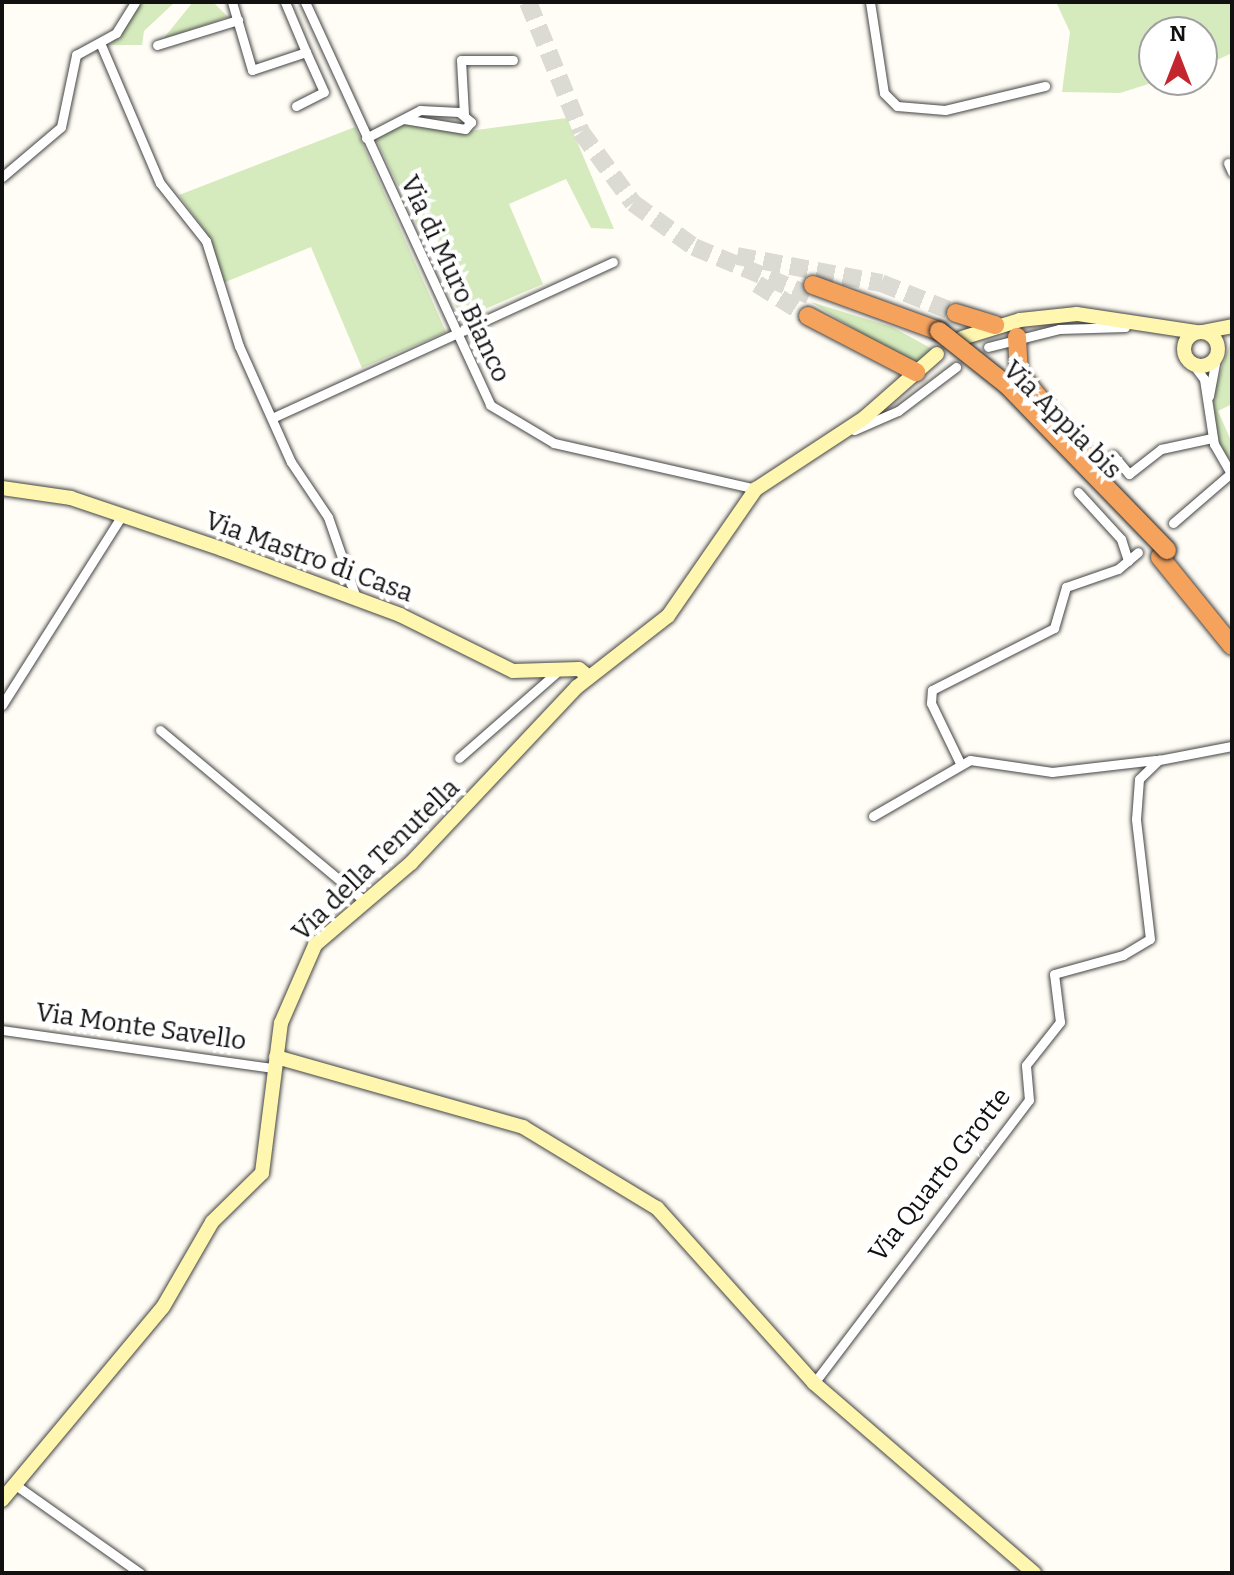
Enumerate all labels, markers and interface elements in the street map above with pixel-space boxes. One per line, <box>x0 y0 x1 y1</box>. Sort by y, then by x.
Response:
north arrow <box>1138 16 1218 96</box>
text: N <box>1170 20 1186 47</box>
street label: Via di Muro Bianco <box>393 171 517 387</box>
street label: Via Appia bis <box>996 354 1128 486</box>
street label: Via Mastro di Casa <box>201 505 417 609</box>
street label: Via della Tenutella <box>286 772 466 948</box>
street label: Via Monte Savello <box>34 997 248 1057</box>
street label: Via Quarto Grotte <box>863 1082 1017 1268</box>

